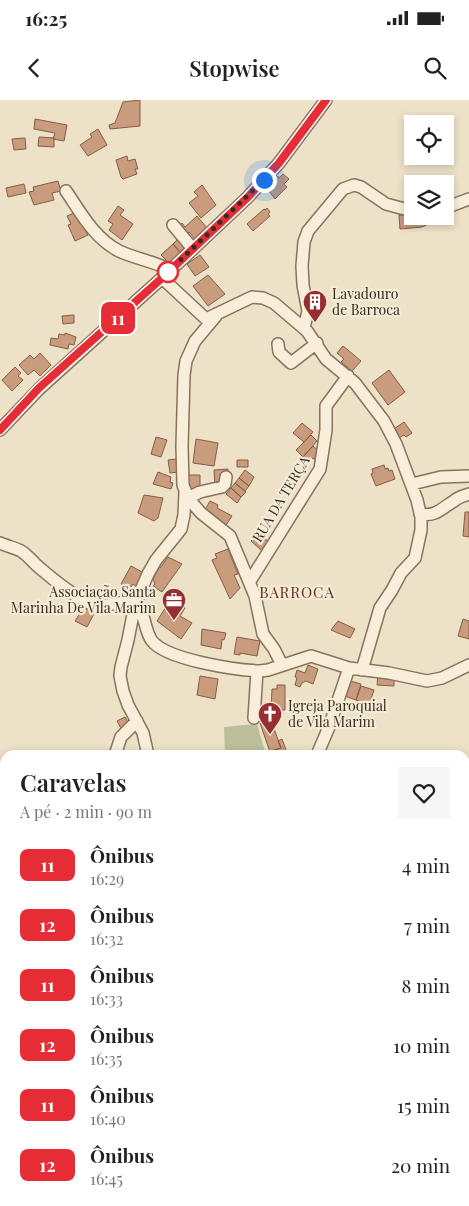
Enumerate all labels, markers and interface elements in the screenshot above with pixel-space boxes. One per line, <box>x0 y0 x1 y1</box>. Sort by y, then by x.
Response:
text: 16:25 <box>25 5 67 31</box>
text: Stopwise <box>189 53 280 83</box>
icon: back <box>20 54 48 82</box>
icon: search <box>421 54 449 82</box>
map controls <box>404 115 454 225</box>
button: locate <box>404 115 454 165</box>
your location <box>252 168 277 193</box>
button: layers <box>404 175 454 225</box>
unlabelled marker <box>157 261 179 283</box>
place label: Lavadouro de Barroca <box>332 284 400 319</box>
building icon: Lavadouro de Barroca <box>302 289 328 323</box>
line badge: 11 <box>96 302 140 334</box>
text: 11 <box>111 306 125 330</box>
street label: RUA DA TERÇA <box>247 452 314 545</box>
place label: Associação Santa Marinha De Vila Marim <box>11 582 157 617</box>
district label: BARROCA <box>259 582 335 602</box>
office icon: Associação Santa Marinha De Vila Marim <box>161 587 187 621</box>
place label: Igreja Paroquial de Vila Marim <box>288 696 387 731</box>
church icon: Igreja Paroquial de Vila Marim <box>257 701 283 735</box>
text: Caravelas <box>20 766 126 798</box>
button: heart <box>398 767 450 819</box>
text: A pé · 2 min · 90 m <box>20 801 152 822</box>
text: Ônibus <box>90 842 154 868</box>
text: 4 min <box>402 852 450 878</box>
text: 11 <box>41 853 54 877</box>
text: 16:29 <box>90 868 124 889</box>
text: Ônibus <box>90 902 154 928</box>
text: 7 min <box>404 912 450 938</box>
text: 12 <box>39 913 56 937</box>
text: 16:32 <box>90 928 123 949</box>
text: Ônibus <box>90 962 154 988</box>
text: 8 min <box>402 972 450 998</box>
text: 11 <box>41 973 54 997</box>
text: 16:33 <box>90 988 123 1009</box>
text: Ônibus <box>90 1022 154 1048</box>
text: 10 min <box>393 1032 450 1058</box>
text: 12 <box>39 1033 56 1057</box>
text: 16:35 <box>90 1048 122 1069</box>
text: Ônibus <box>90 1082 154 1108</box>
text: 15 min <box>397 1092 450 1118</box>
text: 11 <box>41 1093 54 1117</box>
text: 16:40 <box>90 1108 126 1129</box>
text: Ônibus <box>90 1142 154 1168</box>
text: 20 min <box>391 1152 450 1178</box>
text: 12 <box>39 1153 56 1177</box>
text: 16:45 <box>90 1168 123 1189</box>

